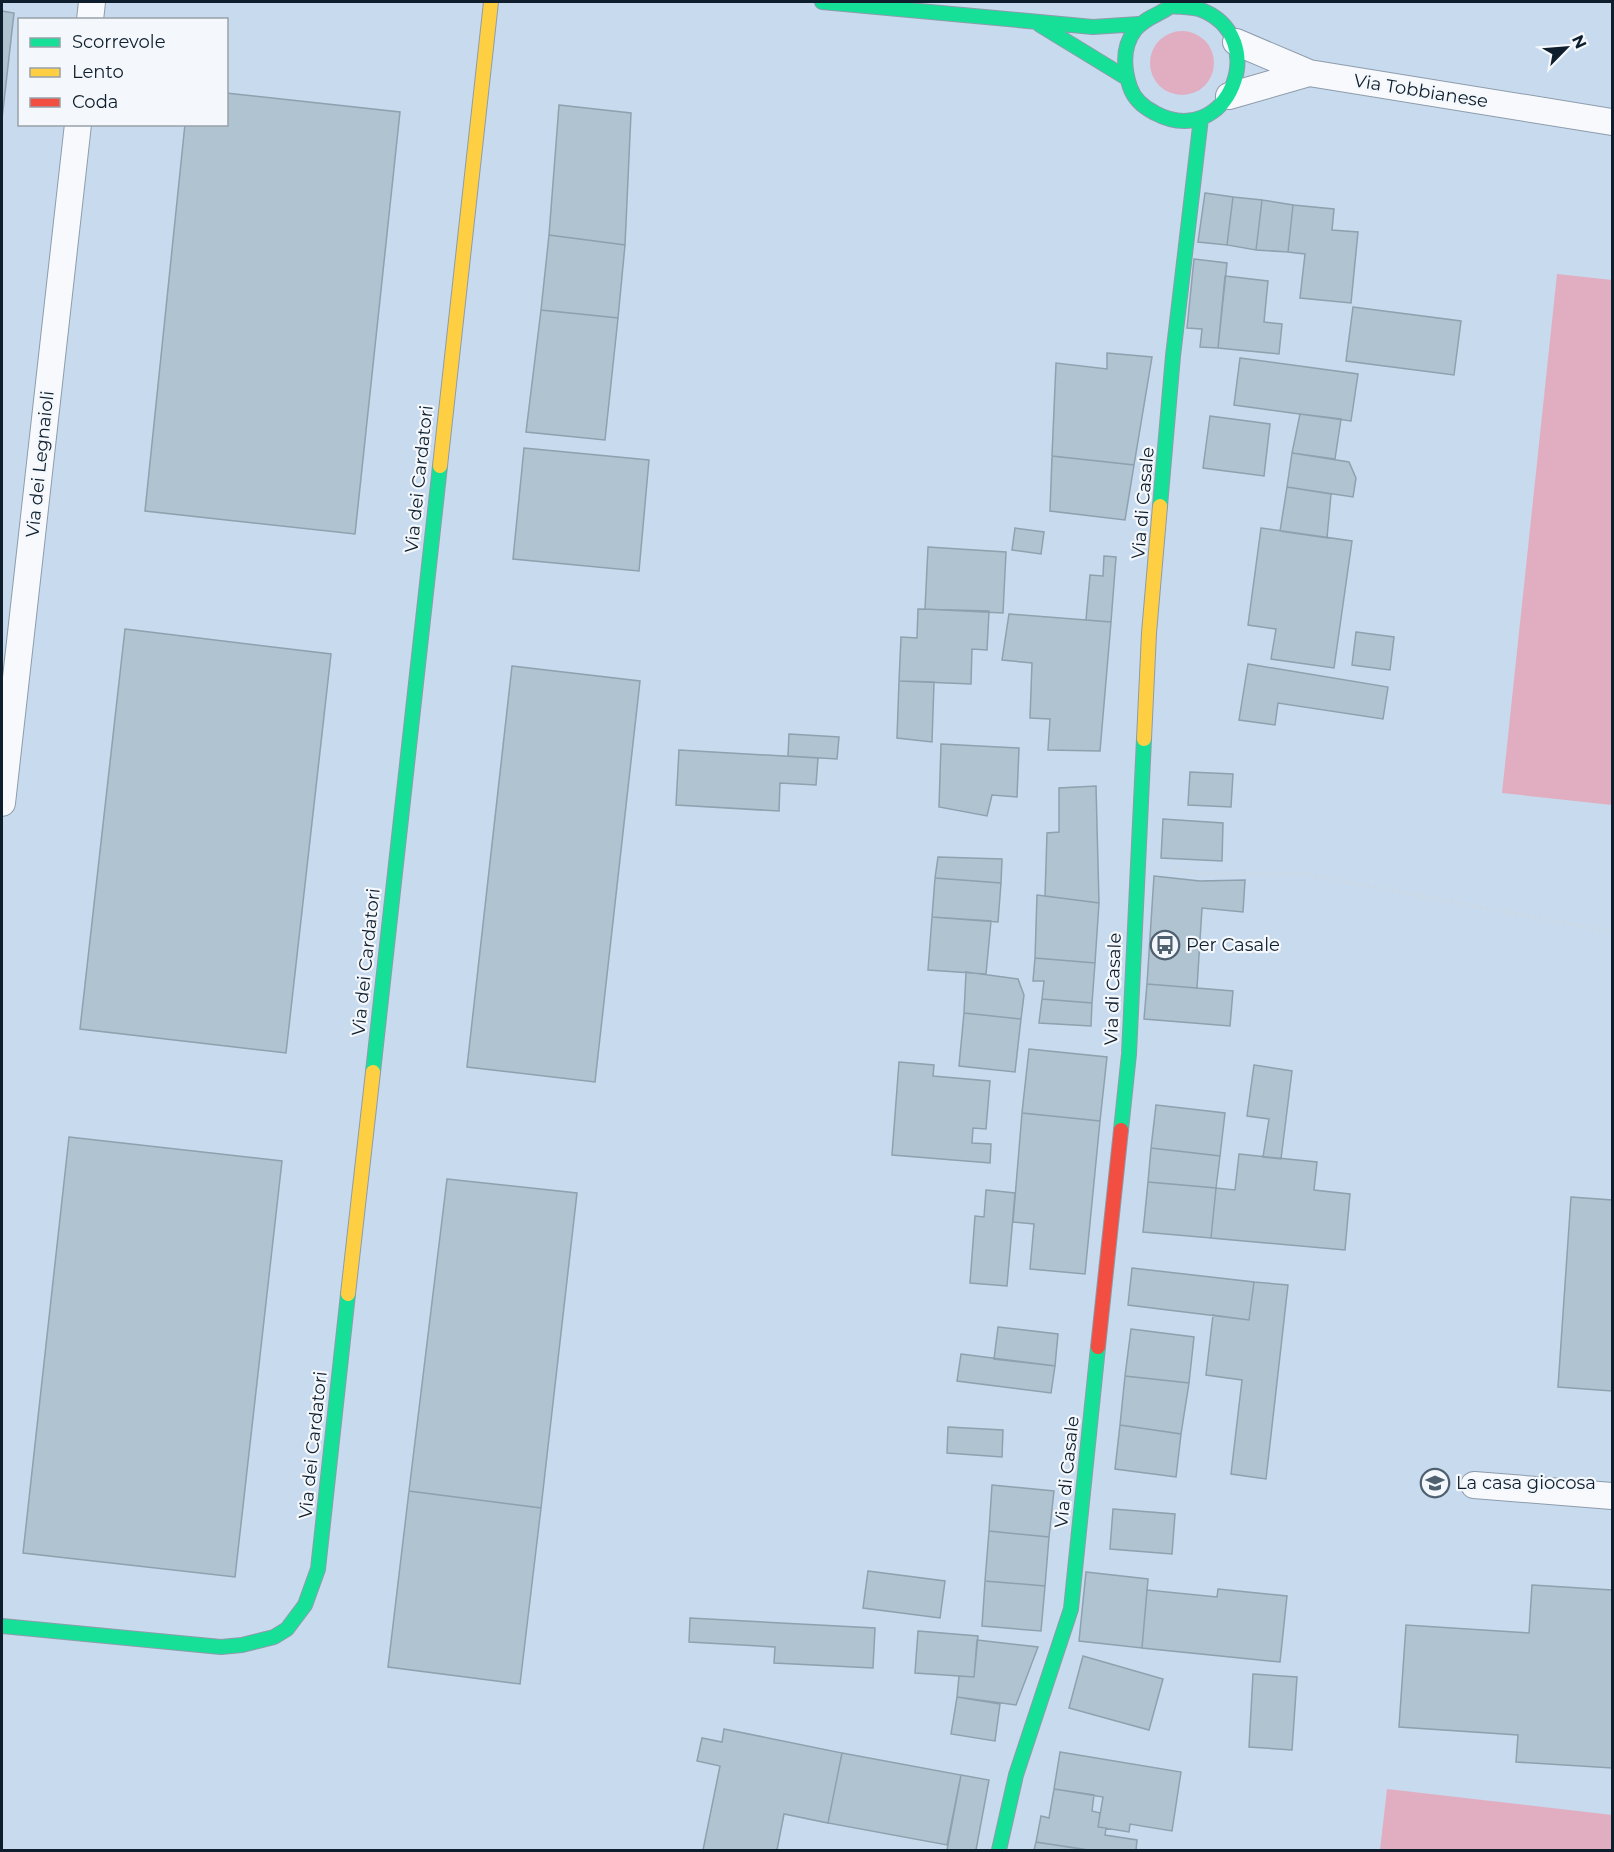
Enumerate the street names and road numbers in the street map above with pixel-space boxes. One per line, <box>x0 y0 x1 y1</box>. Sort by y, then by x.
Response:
street label: Via Tobbianese <box>1352 70 1490 112</box>
street label: Via dei Legnaioli <box>21 390 59 538</box>
street label: Via dei Cardatori <box>400 404 438 554</box>
street label: Via di Casale <box>1127 446 1159 560</box>
street label: Via dei Cardatori <box>347 887 385 1037</box>
street label: Via di Casale <box>1100 932 1126 1046</box>
street label: Via dei Cardatori <box>294 1370 332 1520</box>
street label: Via di Casale <box>1050 1415 1084 1529</box>

